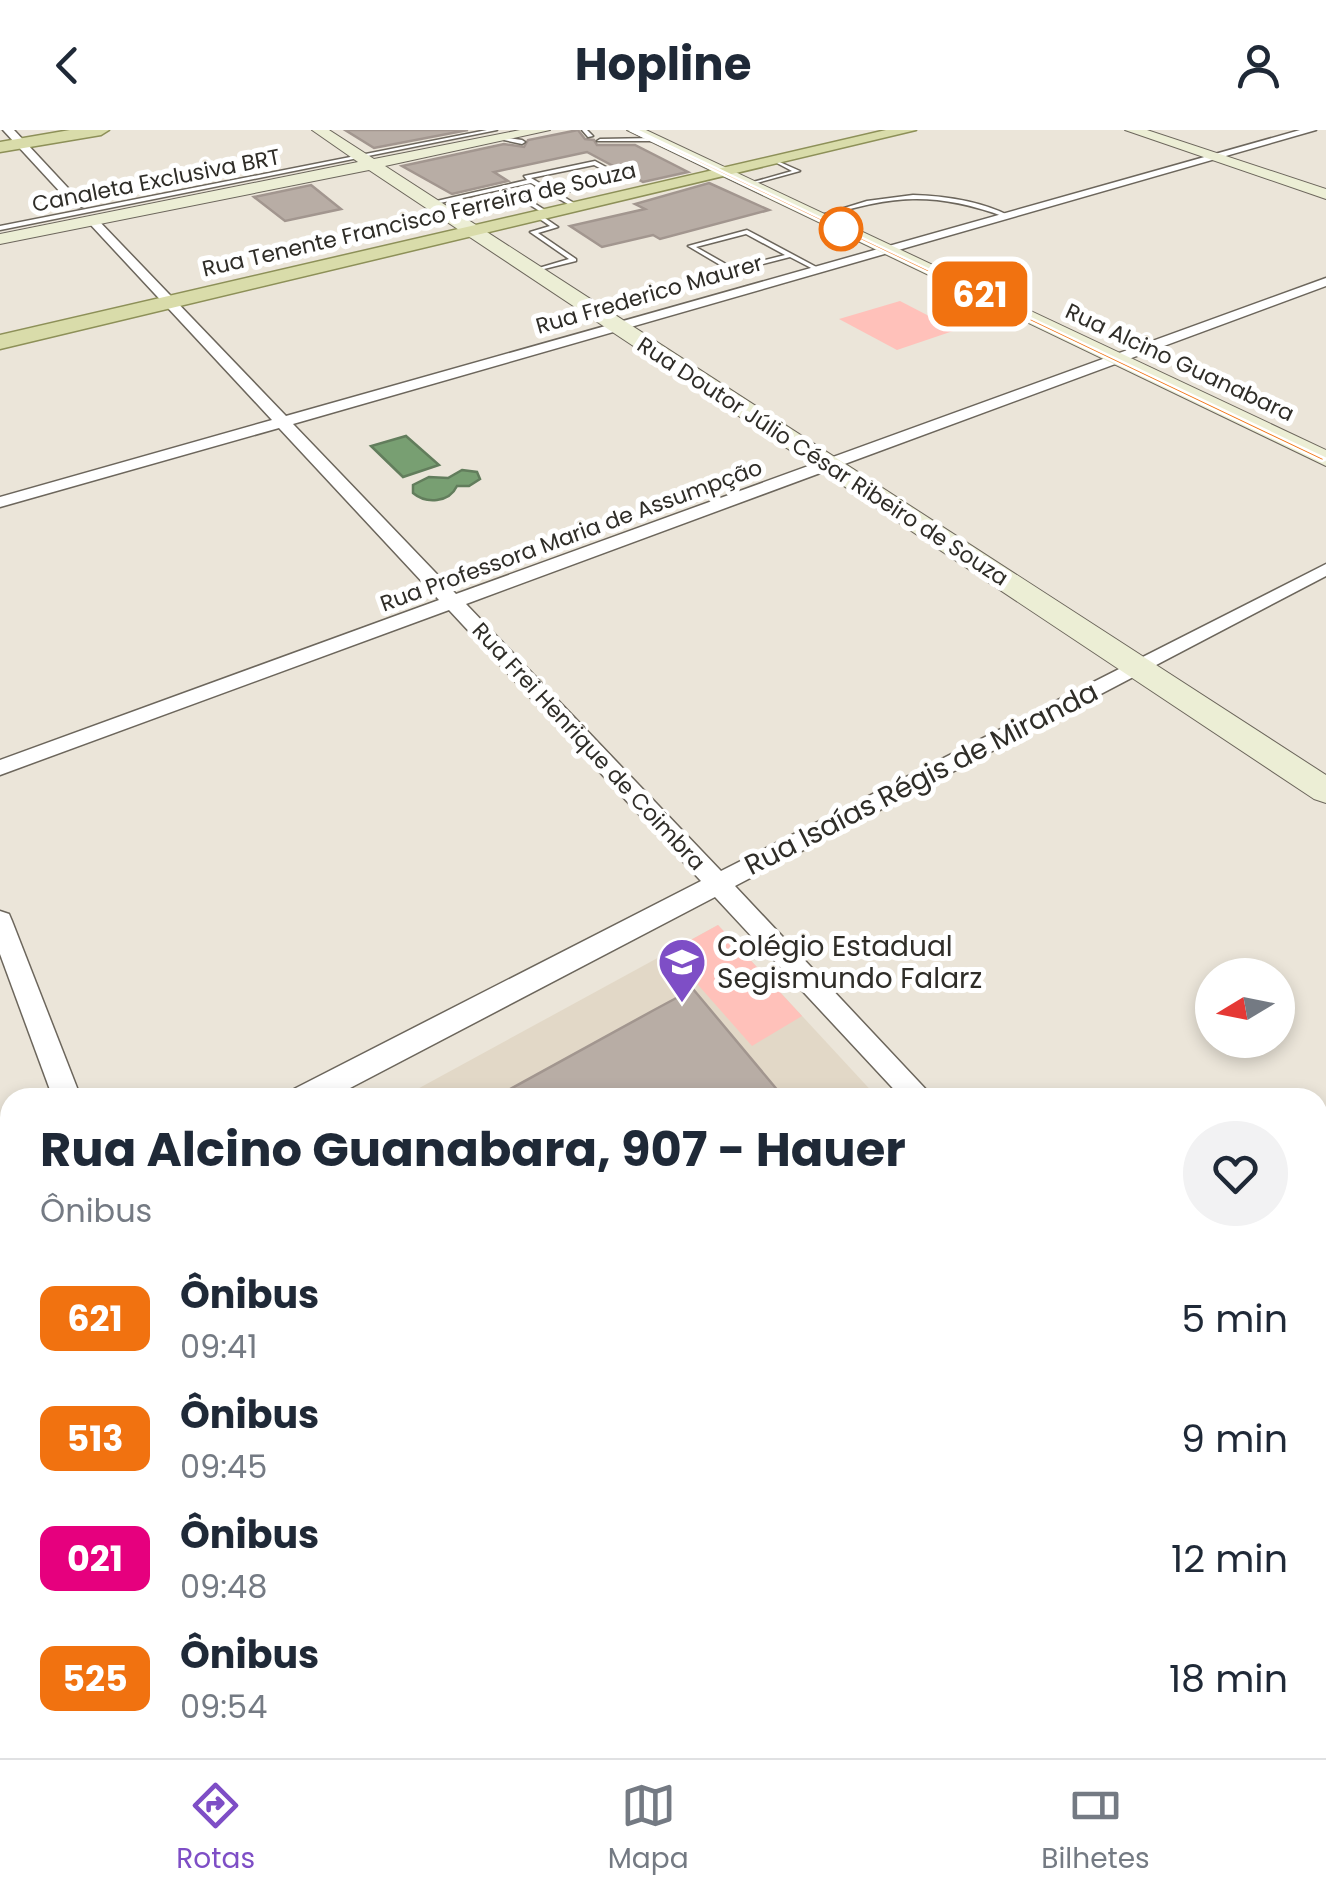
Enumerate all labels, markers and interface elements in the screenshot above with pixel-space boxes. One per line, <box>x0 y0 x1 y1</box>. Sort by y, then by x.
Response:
text: Hopline <box>575 33 751 96</box>
icon: back <box>40 38 95 93</box>
icon: person <box>1231 38 1286 93</box>
street label: Canaleta Exclusiva BRT <box>29 141 283 220</box>
street label: Rua Tenente Francisco Ferreira de Souza <box>199 154 639 285</box>
unlabelled marker <box>820 208 862 250</box>
street label: Rua Frederico Maurer <box>532 247 766 342</box>
line badge: 621 <box>922 262 1038 326</box>
text: 621 <box>952 270 1008 319</box>
street label: Rua Alcino Guanabara <box>1060 296 1299 429</box>
street label: Rua Doutor Júlio César Ribeiro de Souza <box>631 329 1014 593</box>
street label: Rua Professora Maria de Assumpção <box>376 452 766 619</box>
street label: Rua Frei Henrique de Coimbra <box>465 615 712 877</box>
street label: Rua Isaías Régis de Miranda <box>738 672 1105 885</box>
place label: Colégio Estadual Segismundo Falarz <box>717 927 982 998</box>
school or university icon: Colégio Estadual Segismundo Falarz <box>656 936 708 1004</box>
north arrow <box>1195 958 1295 1058</box>
map controls <box>1195 958 1295 1058</box>
text: Rua Alcino Guanabara, 907 - Hauer <box>40 1116 906 1183</box>
button: heart <box>1183 1121 1288 1226</box>
text: Ônibus <box>40 1188 152 1233</box>
text: Ônibus <box>180 1268 319 1321</box>
text: 5 min <box>1181 1292 1288 1345</box>
text: 621 <box>67 1294 123 1343</box>
text: 09:41 <box>180 1324 257 1369</box>
text: Ônibus <box>180 1388 319 1441</box>
text: 9 min <box>1181 1412 1288 1465</box>
text: 513 <box>66 1414 124 1463</box>
text: 09:45 <box>180 1444 267 1489</box>
text: Ônibus <box>180 1508 319 1561</box>
text: 12 min <box>1171 1532 1288 1585</box>
text: 021 <box>67 1534 123 1583</box>
text: 09:48 <box>180 1564 267 1609</box>
text: Ônibus <box>180 1628 319 1681</box>
text: 18 min <box>1169 1652 1288 1705</box>
text: 525 <box>62 1654 128 1703</box>
text: 09:54 <box>180 1684 267 1729</box>
tab: Rotas <box>176 1778 255 1880</box>
tab: Mapa <box>608 1778 689 1880</box>
tab: Bilhetes <box>1041 1778 1150 1880</box>

